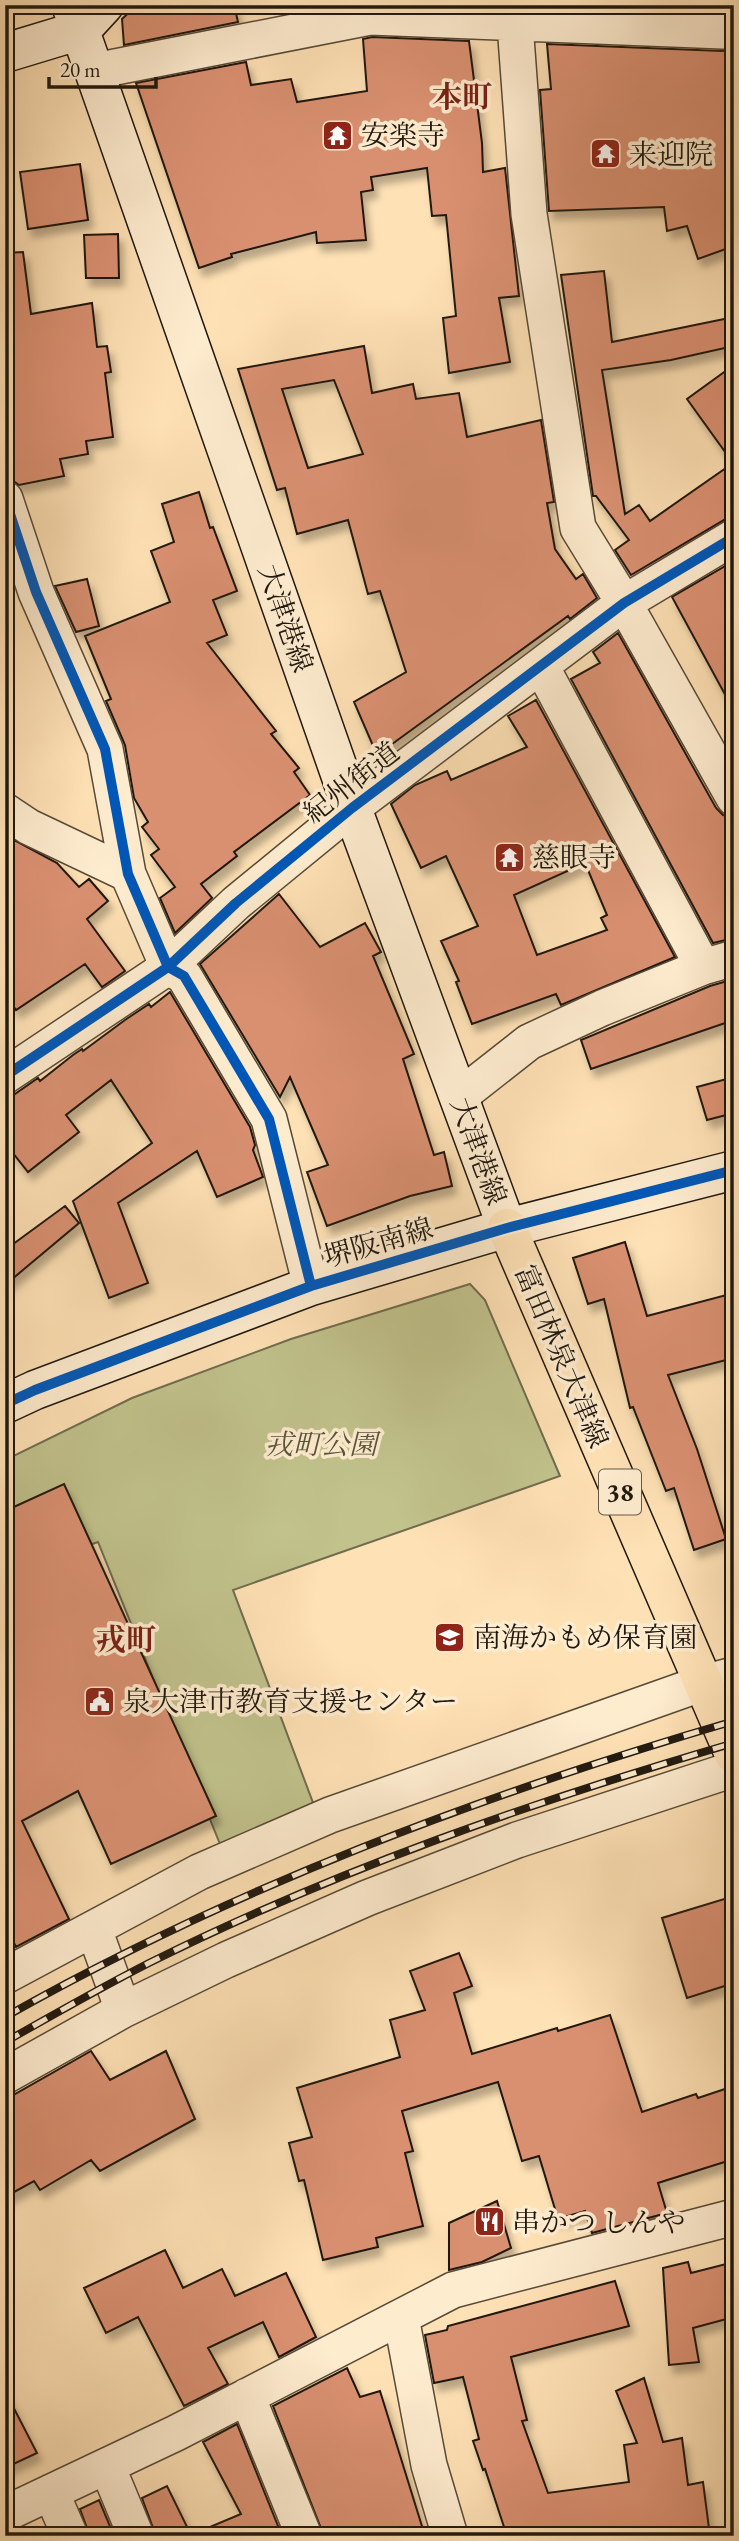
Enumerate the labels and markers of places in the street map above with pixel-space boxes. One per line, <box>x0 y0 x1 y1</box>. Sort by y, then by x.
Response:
place label: 安楽寺 <box>361 117 445 153</box>
temple icon: 安楽寺 <box>321 118 355 152</box>
place label: 来迎院 <box>629 136 713 172</box>
temple icon: 来迎院 <box>589 137 623 171</box>
place label: 慈眼寺 <box>532 839 616 875</box>
temple icon: 慈眼寺 <box>492 840 526 874</box>
place label: 南海かもめ保育園 <box>473 1619 697 1655</box>
school or university icon: 南海かもめ保育園 <box>433 1620 467 1654</box>
place label: 泉大津市教育支援センター <box>123 1683 458 1719</box>
public building icon: 泉大津市教育支援センター <box>83 1684 117 1718</box>
place label: 串かつ しんや <box>512 2204 686 2240</box>
restaurant icon: 串かつ しんや <box>472 2205 506 2239</box>

